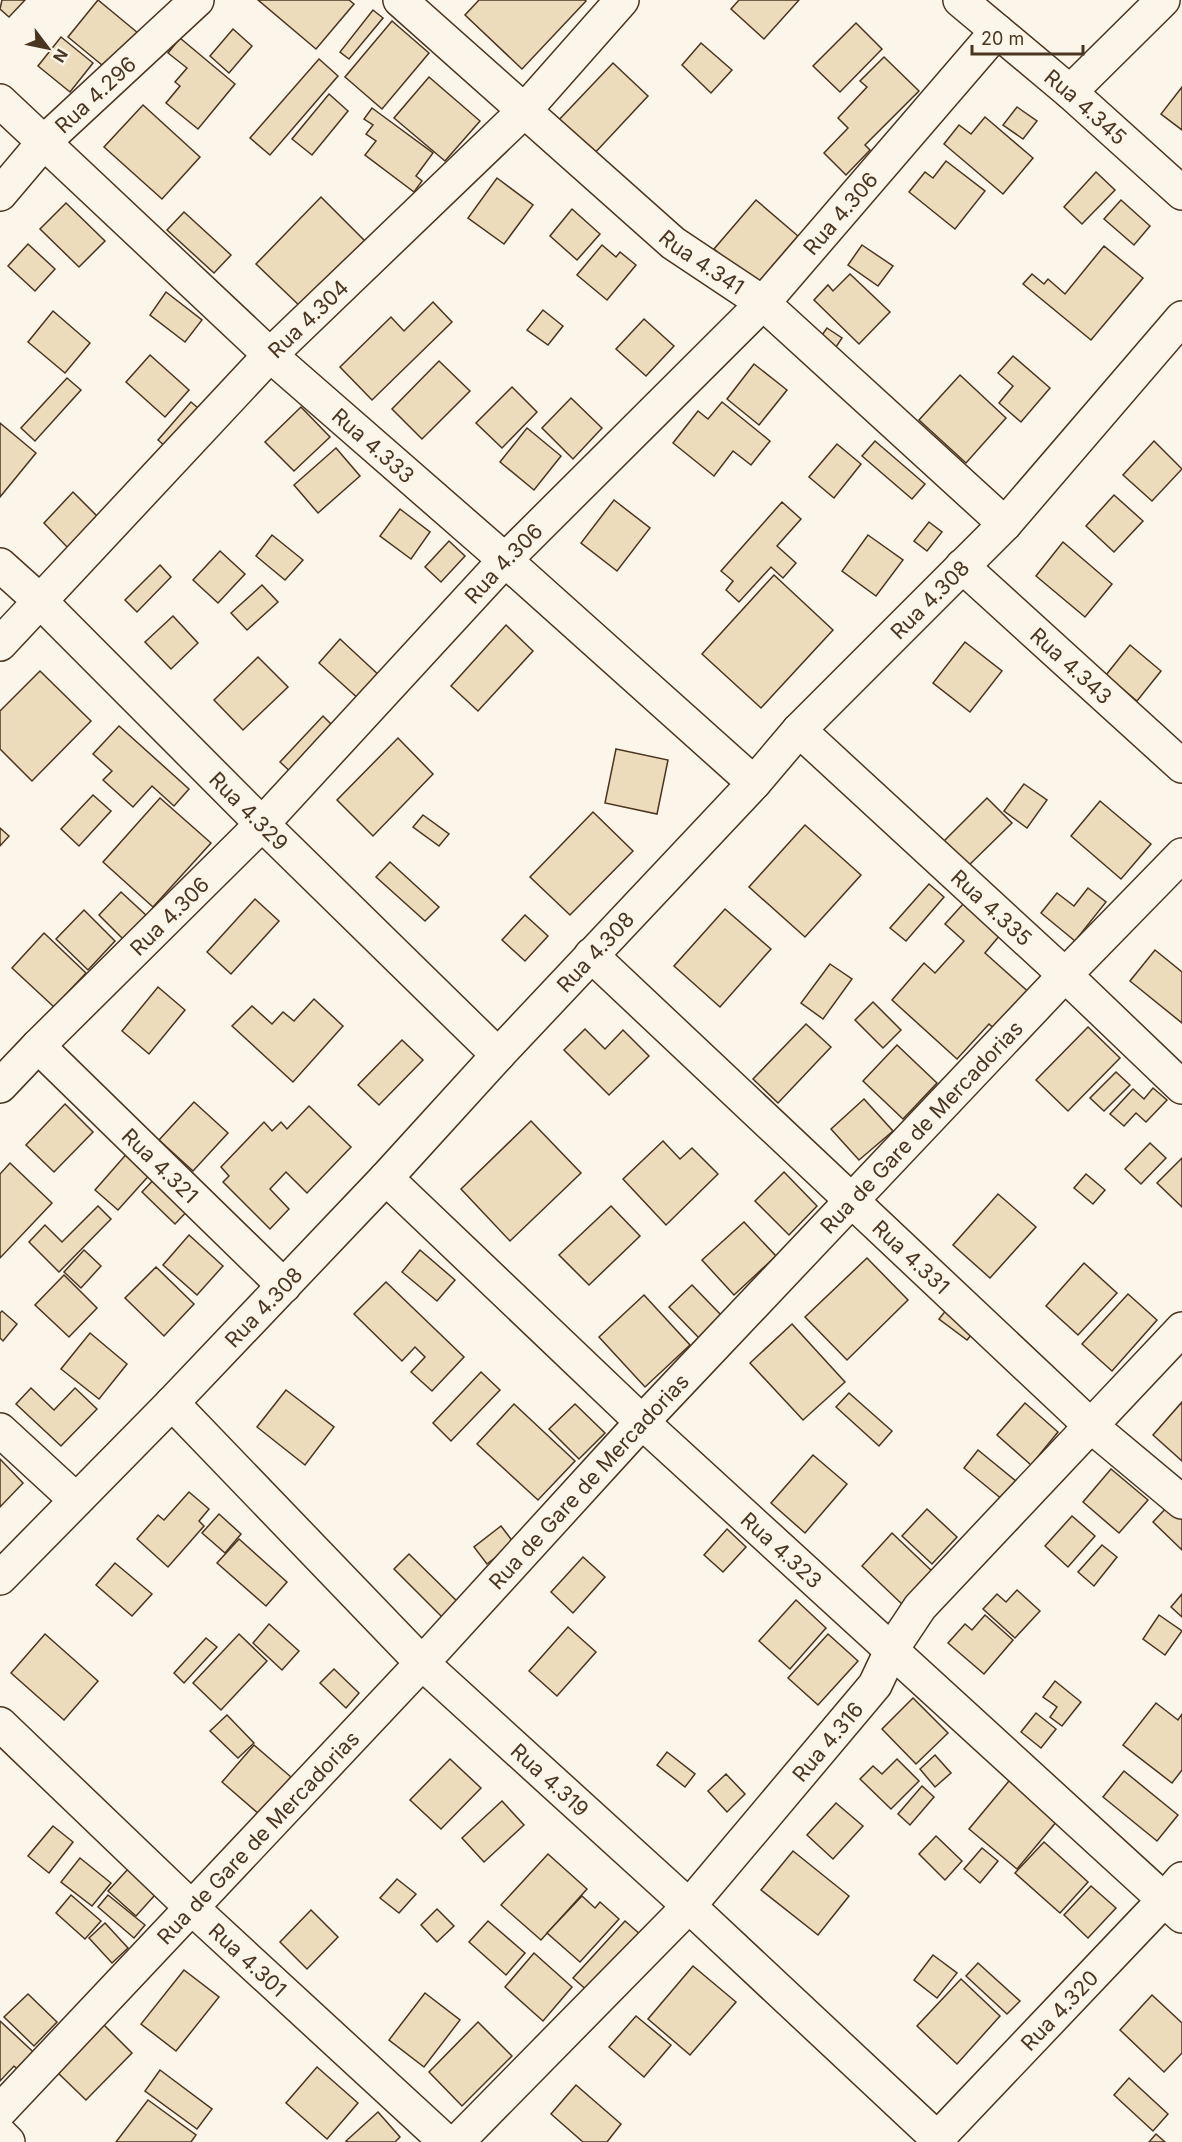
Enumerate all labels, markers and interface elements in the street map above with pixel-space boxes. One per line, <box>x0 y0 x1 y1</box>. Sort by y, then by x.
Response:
north arrow <box>18 18 78 78</box>
scale bar <box>972 18 1083 56</box>
text: 20 m <box>981 28 1024 49</box>
text: N <box>49 45 72 66</box>
street label: Rua 4.296 <box>50 51 141 138</box>
street label: Rua 4.345 <box>1040 64 1132 150</box>
street label: Rua 4.306 <box>798 167 883 260</box>
street label: Rua 4.341 <box>654 224 749 299</box>
street label: Rua 4.304 <box>262 274 353 363</box>
street label: Rua 4.333 <box>327 403 420 488</box>
street label: Rua 4.306 <box>459 518 547 608</box>
street label: Rua 4.308 <box>885 555 974 644</box>
street label: Rua 4.343 <box>1026 622 1117 709</box>
street label: Rua 4.329 <box>205 766 294 855</box>
street label: Rua 4.335 <box>946 864 1037 951</box>
street label: Rua 4.306 <box>125 871 214 960</box>
street label: Rua 4.308 <box>551 906 639 997</box>
street label: Rua de Gare de Mercadorias <box>815 1015 1028 1238</box>
street label: Rua 4.321 <box>117 1123 204 1208</box>
street label: Rua 4.331 <box>868 1215 955 1299</box>
street label: Rua 4.308 <box>219 1262 307 1352</box>
street label: Rua de Gare de Mercadorias <box>483 1368 694 1594</box>
street label: Rua 4.323 <box>736 1507 827 1593</box>
street label: Rua 4.316 <box>787 1696 868 1786</box>
street label: Rua de Gare de Mercadorias <box>152 1726 364 1949</box>
street label: Rua 4.319 <box>506 1738 594 1821</box>
street label: Rua 4.301 <box>204 1918 292 2002</box>
street label: Rua 4.320 <box>1016 1965 1103 2055</box>

